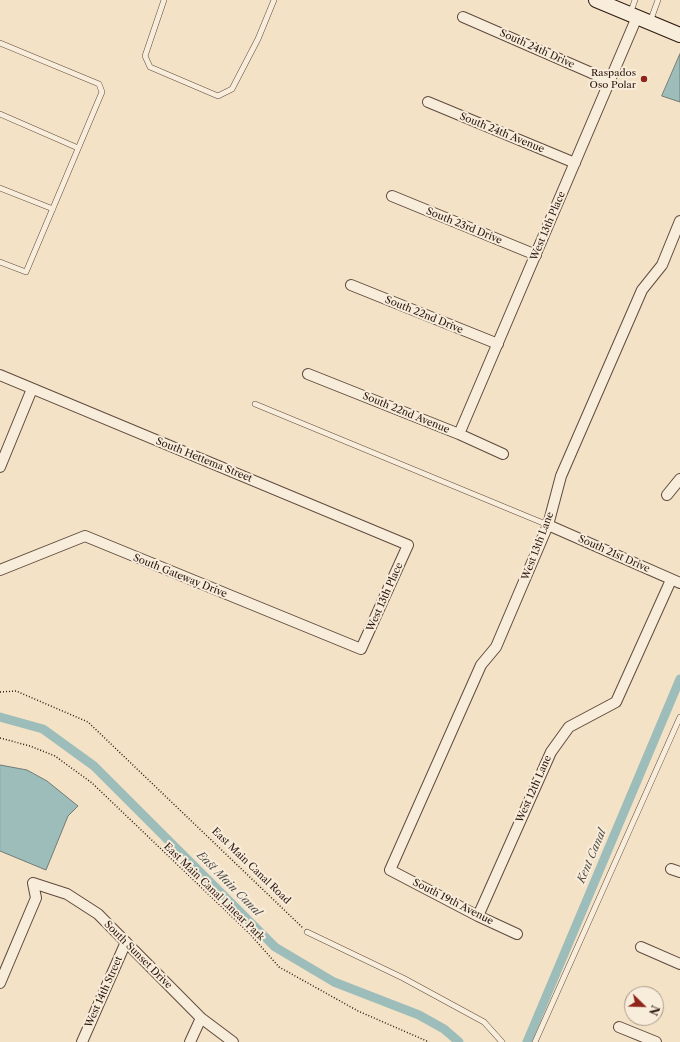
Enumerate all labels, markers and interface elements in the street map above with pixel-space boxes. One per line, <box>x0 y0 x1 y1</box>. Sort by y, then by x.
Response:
street label: South 24th Drive <box>498 27 576 71</box>
place label: Raspados Oso Polar <box>590 67 636 90</box>
marker: Raspados Oso Polar <box>639 74 649 84</box>
street label: South 24th Avenue <box>458 111 546 155</box>
street label: West 13th Place <box>528 190 568 262</box>
street label: South 23rd Drive <box>424 205 504 247</box>
street label: South 22nd Drive <box>383 294 465 336</box>
street label: South 22nd Avenue <box>361 390 451 436</box>
street label: South Hettema Street <box>154 435 254 485</box>
street label: West 13th Lane <box>519 510 557 582</box>
street label: South 21st Drive <box>576 533 652 575</box>
street label: South Gateway Drive <box>131 552 229 600</box>
street label: West 13th Place <box>364 561 406 633</box>
street label: West 12th Lane <box>514 754 554 824</box>
street label: East Main Canal Road <box>209 825 293 907</box>
water label: Kent Canal <box>575 827 609 885</box>
street label: East Main Canal Linear Park <box>161 841 267 943</box>
water label: East Main Canal <box>194 849 264 919</box>
street label: South 19th Avenue <box>411 876 495 928</box>
street label: South Sunset Drive <box>101 918 175 992</box>
street label: West 14th Street <box>83 954 125 1030</box>
north arrow <box>624 986 664 1026</box>
text: N <box>646 1003 662 1017</box>

